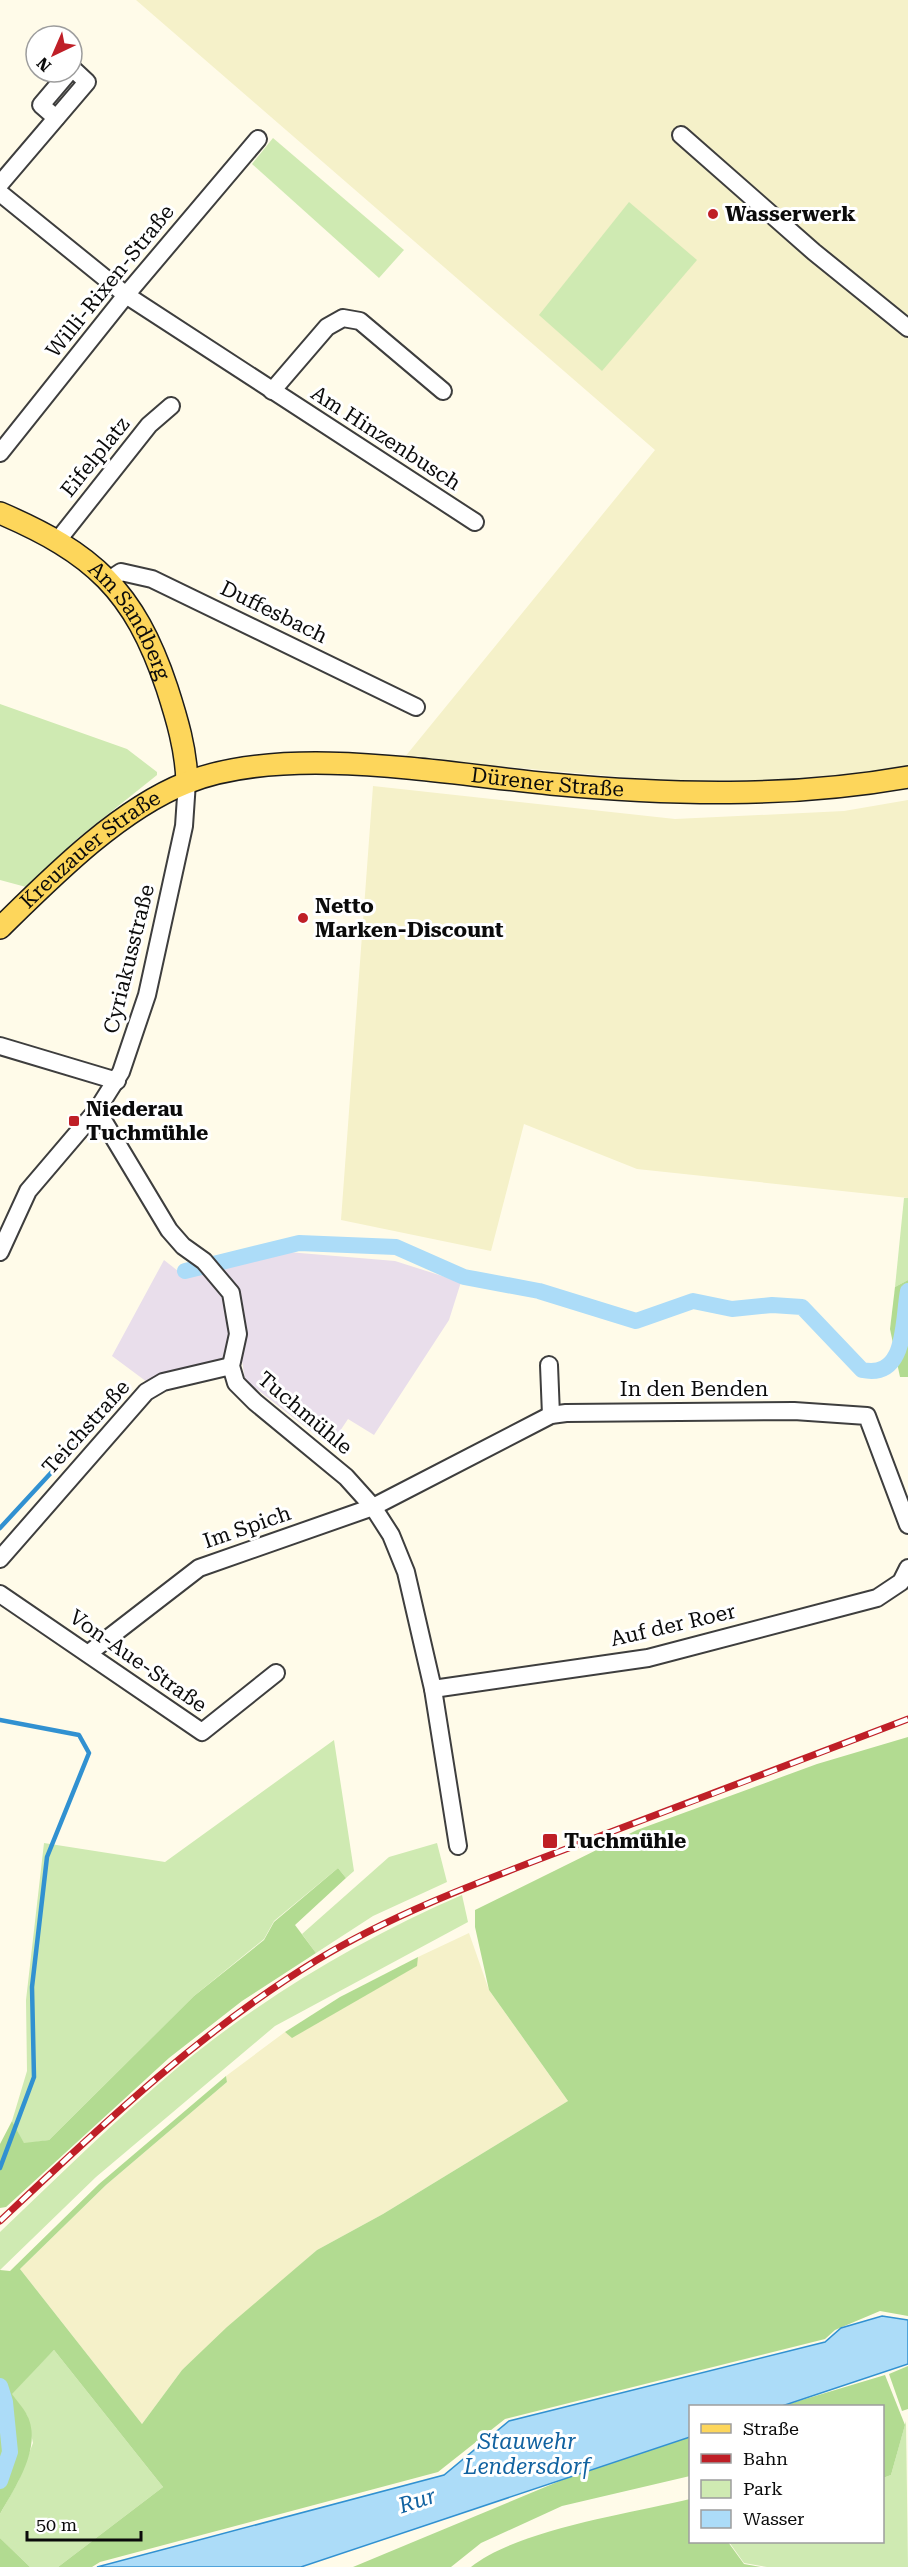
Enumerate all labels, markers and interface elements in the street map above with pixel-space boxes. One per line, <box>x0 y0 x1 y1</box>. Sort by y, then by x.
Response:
north arrow <box>24 24 84 84</box>
text: N <box>33 53 55 76</box>
street label: Willi-Rixen-Straße <box>41 200 179 362</box>
place label: Wasserwerk <box>725 202 856 226</box>
marker: Wasserwerk <box>706 207 720 221</box>
street label: Am Hinzenbusch <box>307 381 466 495</box>
street label: Eifelplatz <box>56 412 134 502</box>
street label: Am Sandberg <box>84 556 175 683</box>
street label: Duffesbach <box>217 576 332 648</box>
street label: Dürener Straße <box>470 763 625 802</box>
street label: Kreuzauer Straße <box>15 786 164 913</box>
street label: Cyriakusstraße <box>99 882 159 1036</box>
place label: Netto Marken-Discount <box>315 894 504 942</box>
marker: Netto Marken-Discount <box>296 911 310 925</box>
place label: Niederau Tuchmühle <box>86 1097 208 1145</box>
marker: Niederau Tuchmühle <box>67 1114 81 1128</box>
street label: Tuchmühle <box>253 1367 357 1459</box>
street label: Teichstraße <box>37 1375 135 1479</box>
street label: In den Benden <box>620 1377 769 1401</box>
street label: Im Spich <box>200 1501 294 1553</box>
street label: Auf der Roer <box>608 1599 738 1651</box>
street label: Von-Aue-Straße <box>65 1605 211 1717</box>
place label: Tuchmühle <box>564 1829 686 1853</box>
marker: Tuchmühle <box>541 1832 559 1850</box>
legend <box>689 2405 884 2543</box>
text: Straße <box>743 2418 799 2439</box>
water label: Stauwehr Lendersdorf <box>463 2429 593 2479</box>
text: Bahn <box>743 2448 788 2469</box>
text: Park <box>743 2478 783 2499</box>
water label: Rur <box>394 2483 439 2519</box>
scale bar <box>27 2504 141 2542</box>
text: Wasser <box>743 2508 804 2529</box>
text: 50 m <box>36 2514 77 2535</box>

